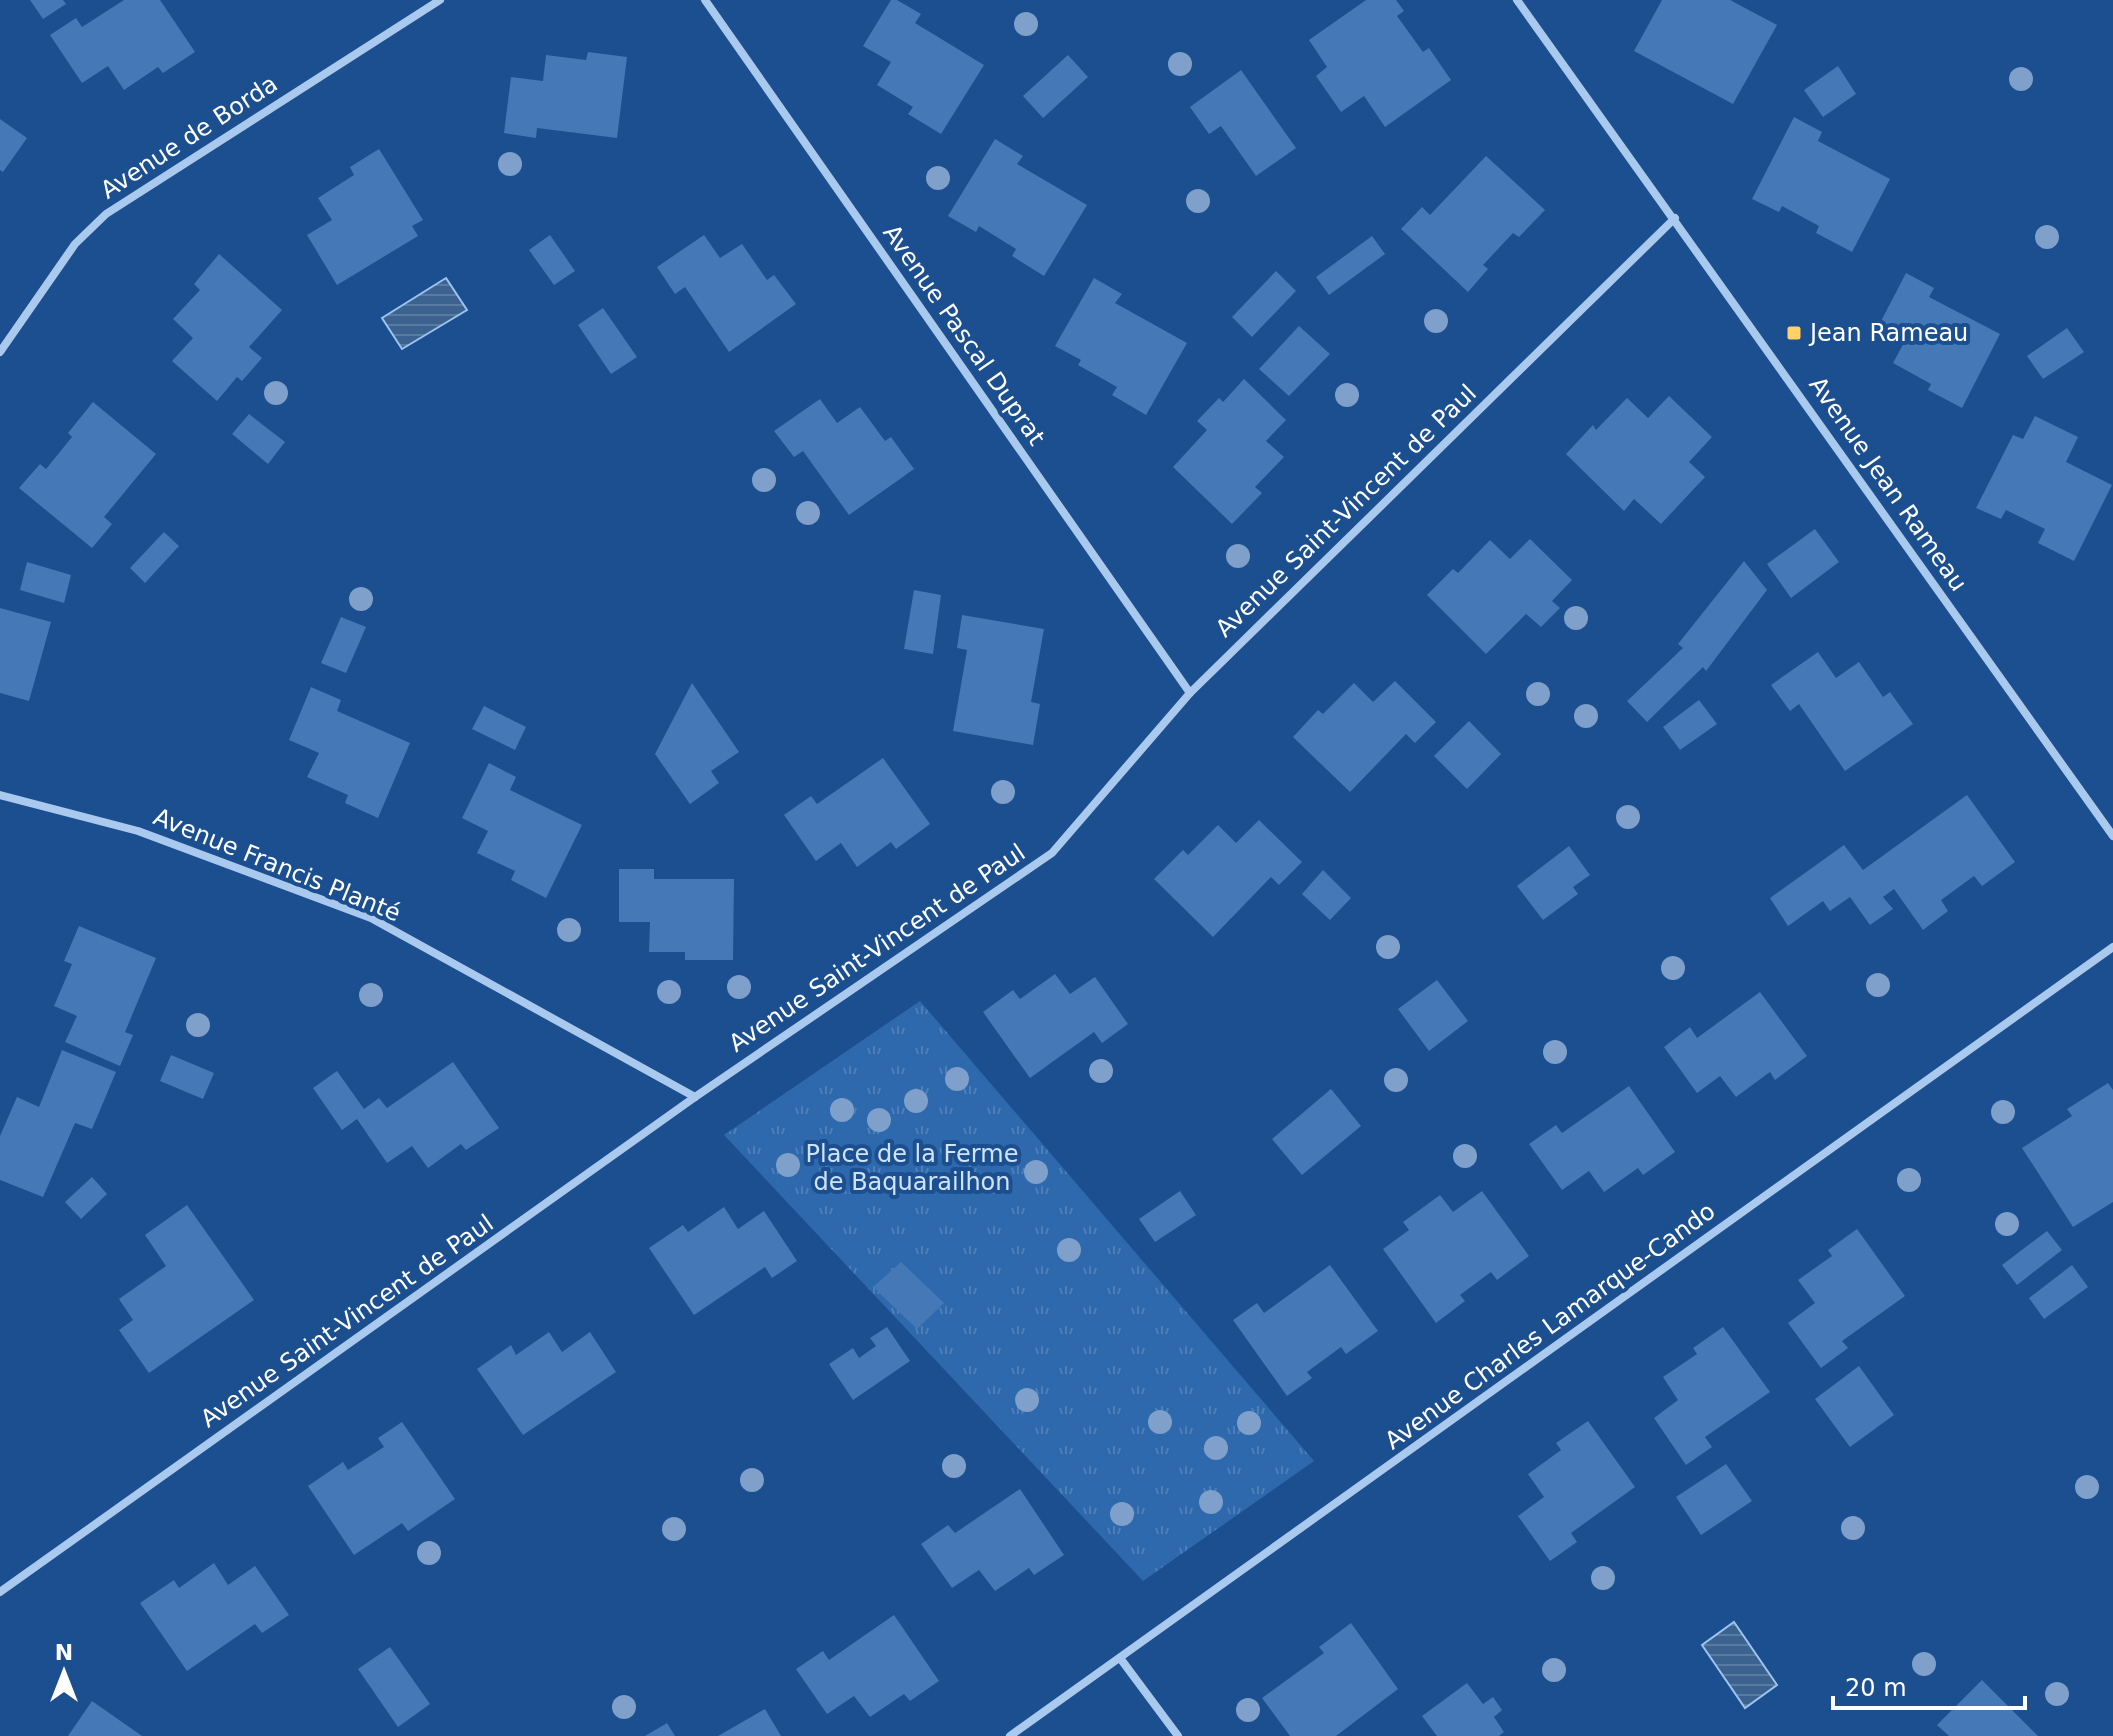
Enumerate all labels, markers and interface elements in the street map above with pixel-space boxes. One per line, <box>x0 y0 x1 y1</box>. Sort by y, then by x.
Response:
street label: Avenue de Borda <box>95 69 283 205</box>
street label: Avenue Pascal Duprat <box>877 219 1051 451</box>
place label: Jean Rameau <box>1808 319 1968 347</box>
marker: Jean Rameau <box>1785 324 1803 342</box>
street label: Avenue Jean Rameau <box>1803 371 1973 597</box>
street label: Avenue Saint-Vincent de Paul <box>1210 379 1482 643</box>
street label: Avenue Francis Planté <box>149 803 405 927</box>
street label: Avenue Saint-Vincent de Paul <box>724 838 1030 1058</box>
park label: Place de la Ferme de Baquarailhon <box>806 1140 1018 1196</box>
street label: Avenue Charles Lamarque-Cando <box>1380 1197 1720 1455</box>
street label: Avenue Saint-Vincent de Paul <box>195 1209 499 1433</box>
north arrow <box>24 1632 104 1712</box>
text: N <box>55 1640 73 1665</box>
scale bar <box>1833 1660 2025 1710</box>
text: 20 m <box>1845 1674 1907 1702</box>

